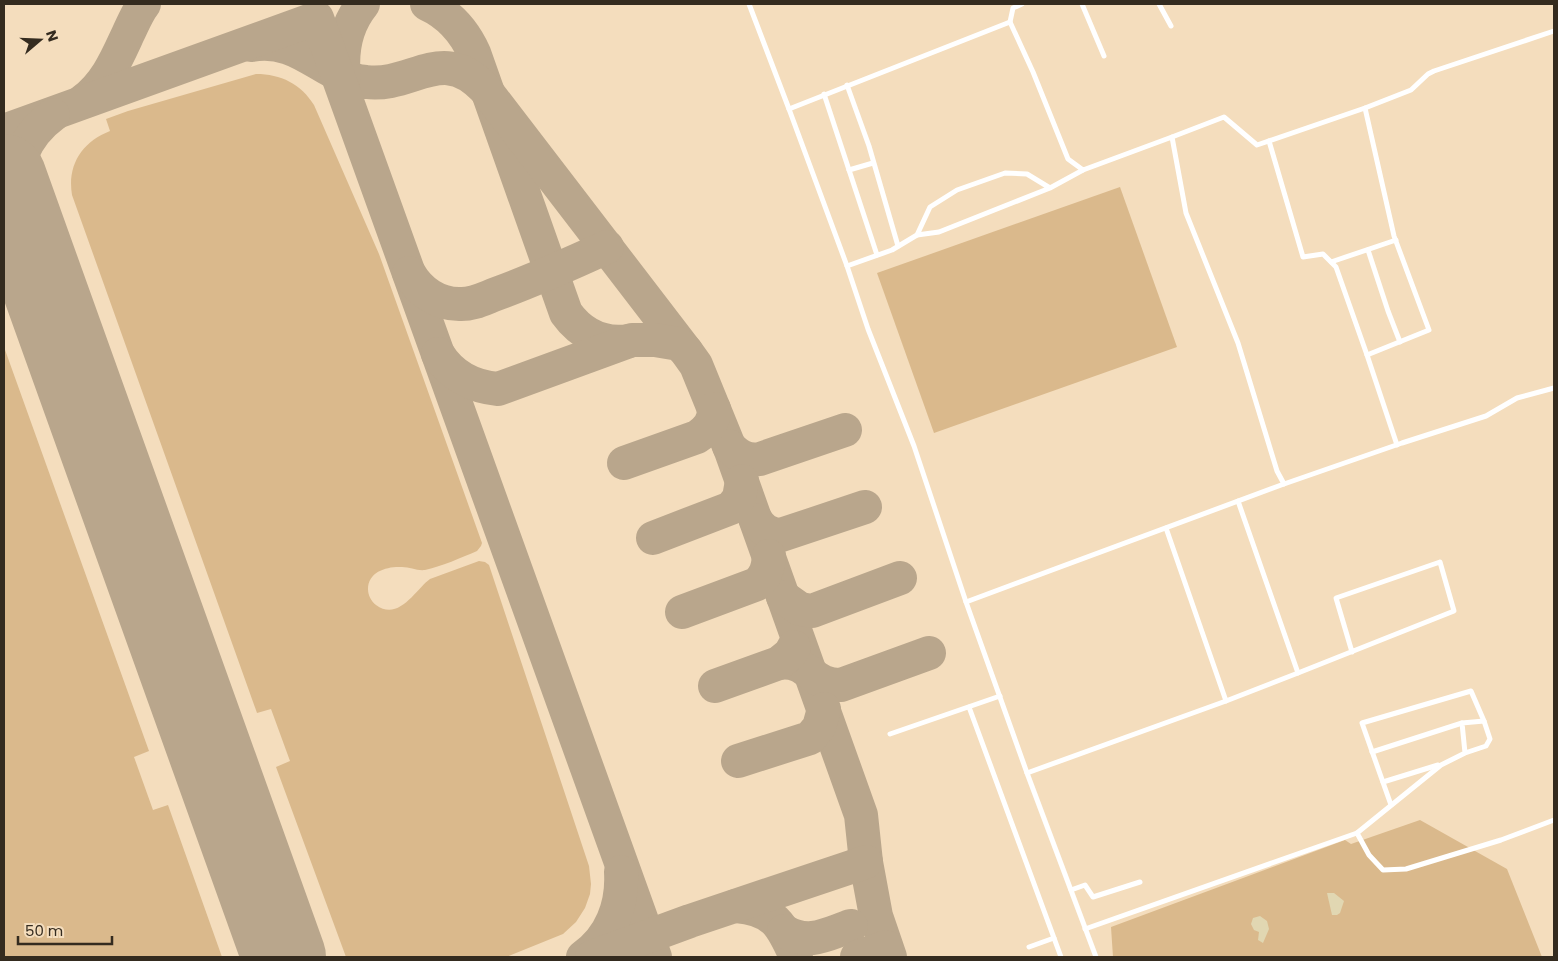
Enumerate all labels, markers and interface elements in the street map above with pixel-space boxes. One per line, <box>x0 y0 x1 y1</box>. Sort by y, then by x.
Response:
north arrow <box>15 15 65 65</box>
text: N <box>41 28 63 44</box>
scale bar <box>18 914 111 946</box>
text: 50 m <box>25 920 63 941</box>

